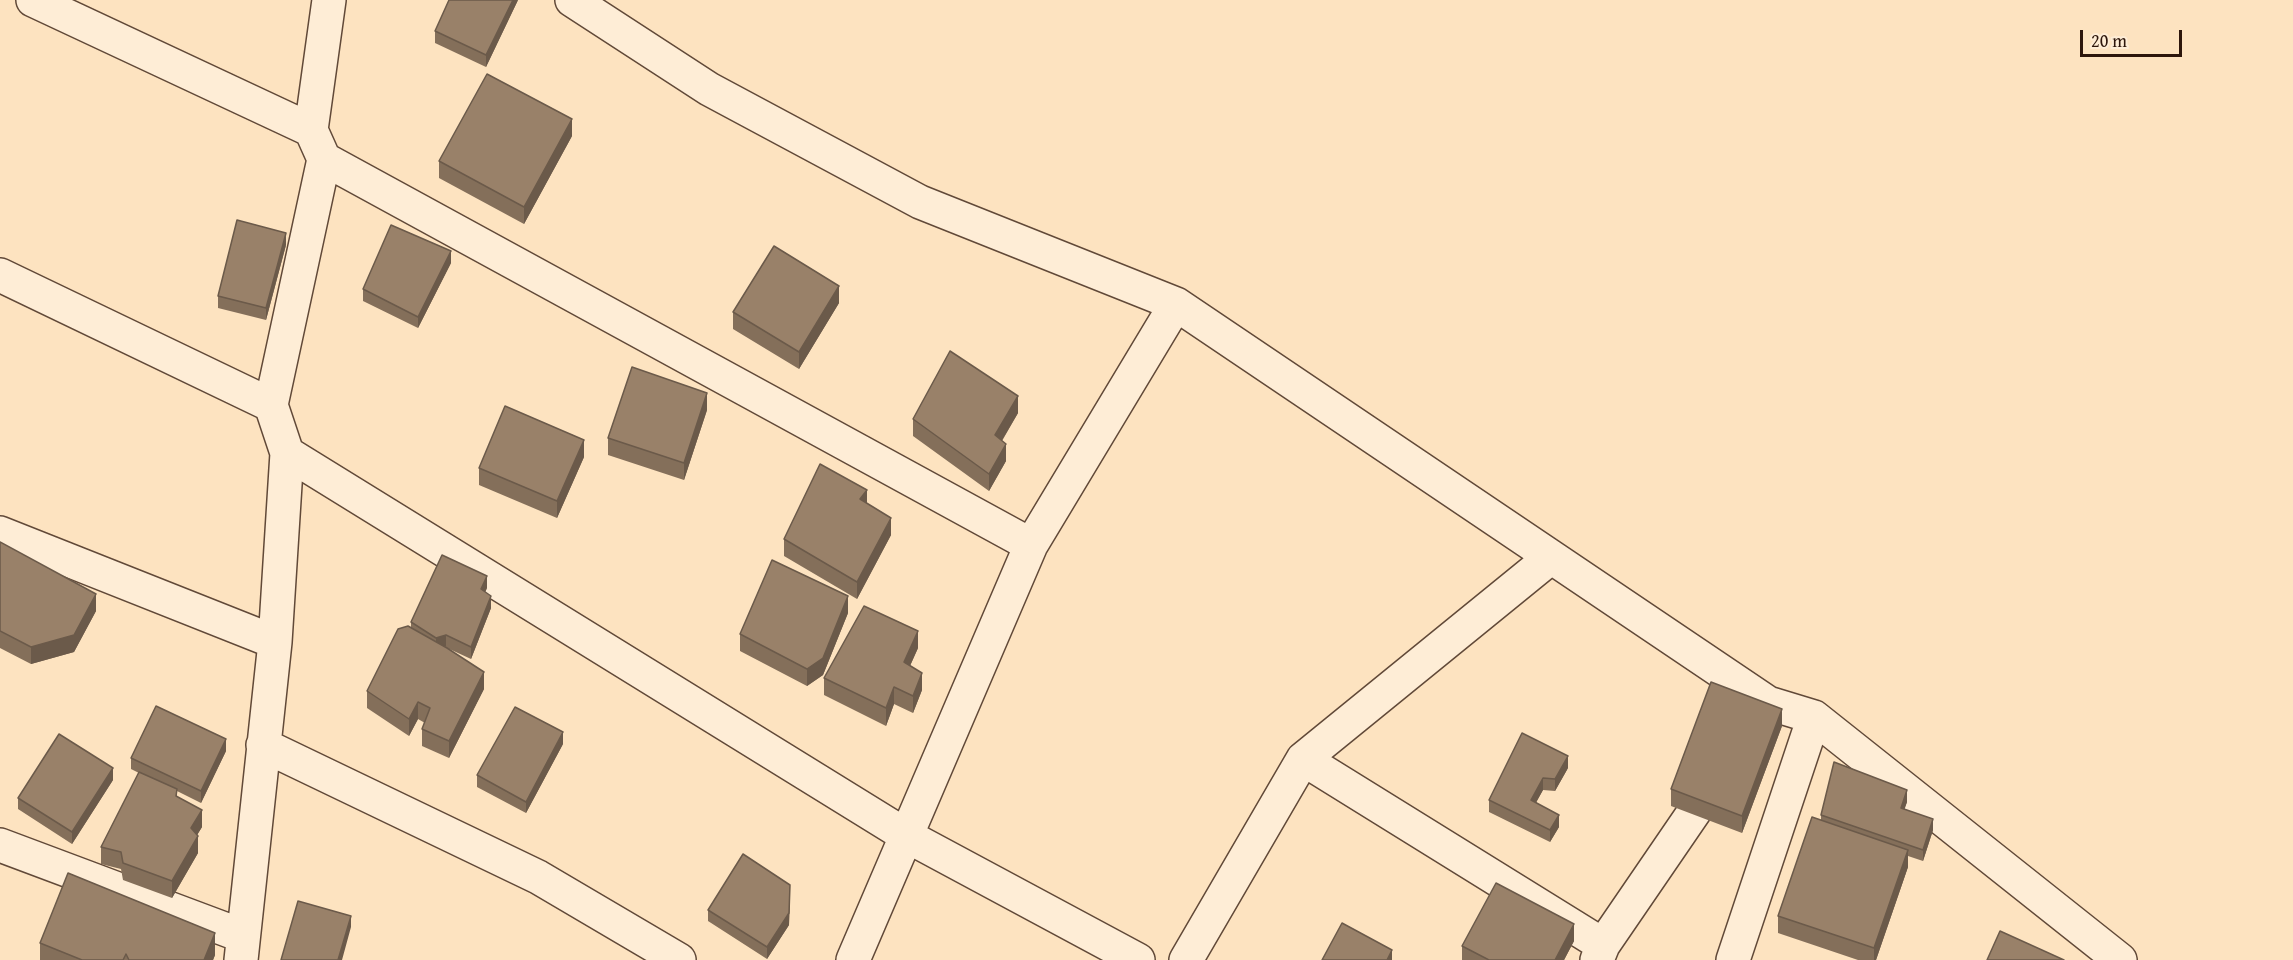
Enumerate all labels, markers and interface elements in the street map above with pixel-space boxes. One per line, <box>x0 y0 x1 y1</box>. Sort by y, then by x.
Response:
scale bar <box>2083 18 2185 56</box>
text: 20 m <box>2091 27 2127 54</box>

